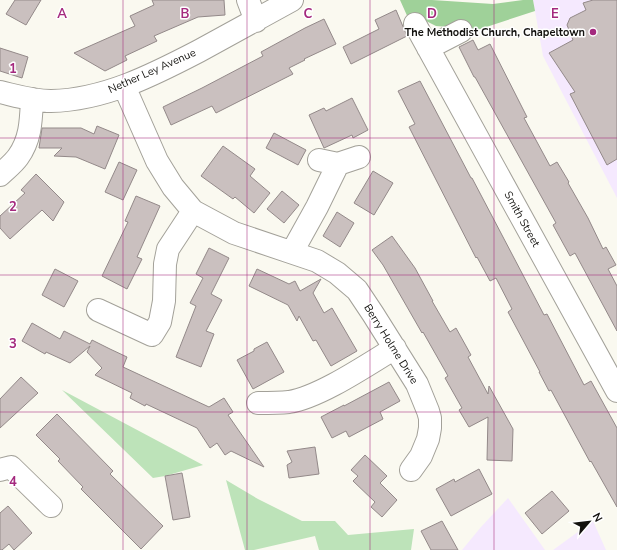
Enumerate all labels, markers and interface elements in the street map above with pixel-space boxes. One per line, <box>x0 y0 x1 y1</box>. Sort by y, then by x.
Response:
text: A <box>57 5 67 23</box>
text: B <box>181 5 190 23</box>
text: C <box>304 5 313 23</box>
text: D <box>427 5 437 23</box>
text: E <box>551 5 559 23</box>
place label: The Methodist Church, Chapeltown <box>405 25 585 40</box>
marker: The Methodist Church, Chapeltown <box>588 27 598 37</box>
street label: Nether Ley Avenue <box>106 45 198 97</box>
text: 1 <box>9 60 17 78</box>
street label: Smith Street <box>500 188 544 250</box>
text: 2 <box>9 198 17 216</box>
street label: Berry Holme Drive <box>360 301 422 387</box>
text: 3 <box>9 335 17 353</box>
text: 4 <box>9 473 17 491</box>
north arrow <box>569 502 609 542</box>
text: N <box>589 510 606 525</box>

